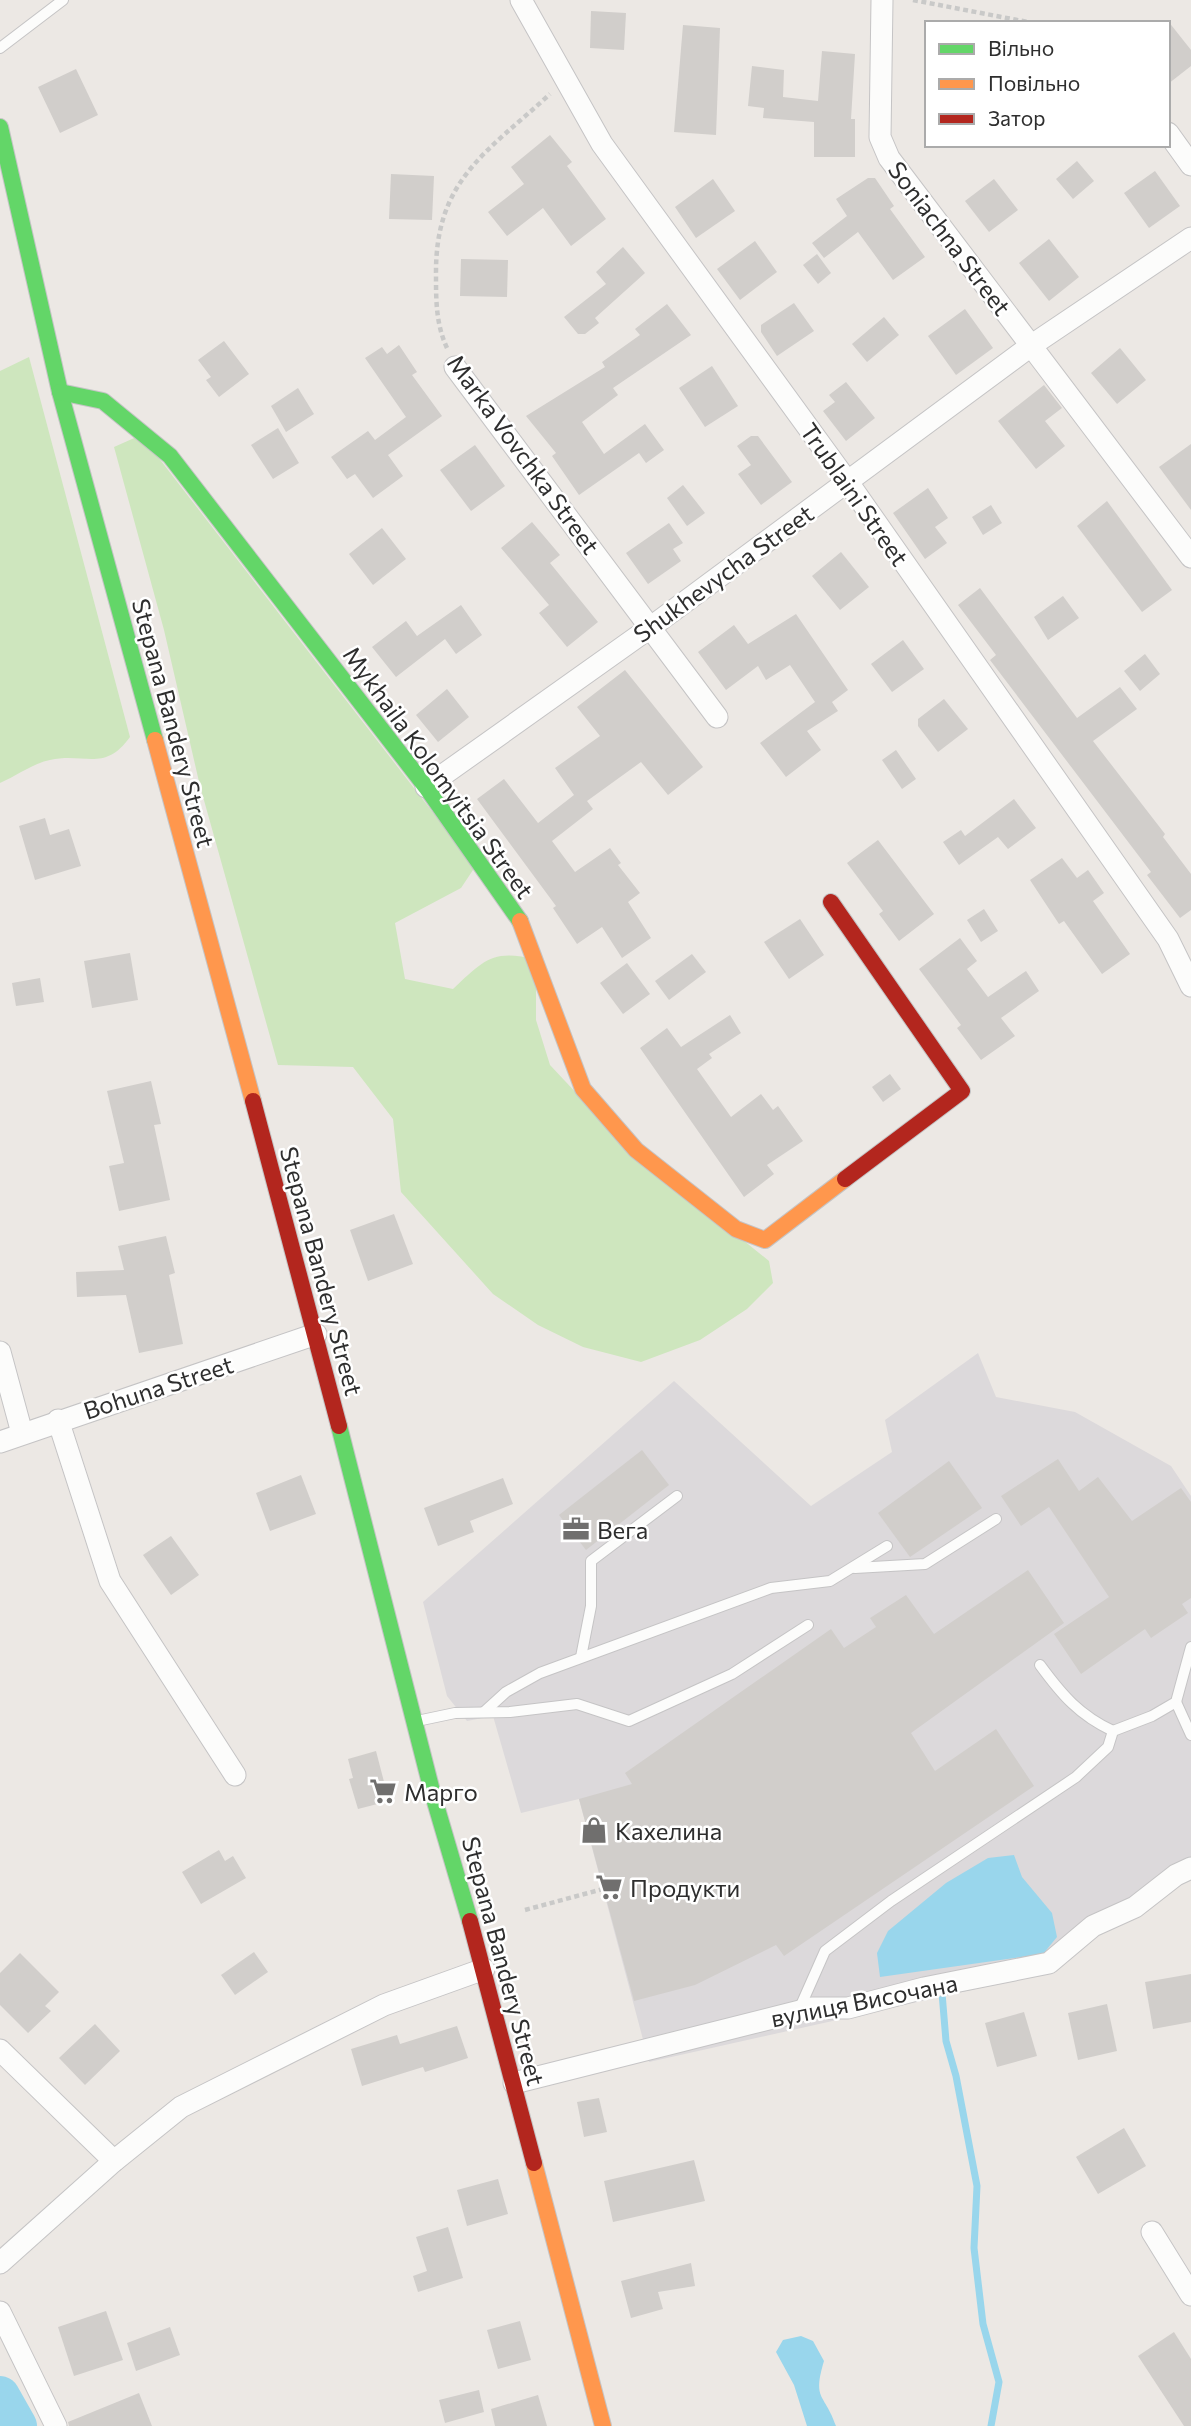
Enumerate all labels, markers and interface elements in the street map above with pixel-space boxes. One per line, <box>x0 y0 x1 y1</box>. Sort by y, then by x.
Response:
legend <box>925 21 1170 147</box>
text: Вільно <box>988 35 1054 60</box>
text: Повільно <box>988 70 1080 95</box>
text: Затор <box>988 105 1045 130</box>
street label: Soniachna Street <box>883 155 1017 321</box>
street label: Marka Vovchka Street <box>442 349 606 559</box>
street label: Trublaini Street <box>795 417 915 571</box>
street label: Shukhevycha Street <box>627 498 819 648</box>
street label: Stepana Bandery Street <box>127 595 221 851</box>
street label: Mykhaila Kolomyitsia Street <box>338 640 540 904</box>
street label: Stepana Bandery Street <box>275 1143 369 1399</box>
street label: Bohuna Street <box>79 1349 237 1425</box>
office icon: Вега <box>561 1514 591 1544</box>
place label: Вега <box>597 1515 648 1544</box>
supermarket icon: Марго <box>368 1776 398 1806</box>
place label: Марго <box>404 1777 478 1806</box>
shop icon: Кахелина <box>579 1815 609 1845</box>
place label: Кахелина <box>615 1816 722 1845</box>
street label: Stepana Bandery Street <box>457 1833 551 2089</box>
supermarket icon: Продукти <box>594 1872 624 1902</box>
place label: Продукти <box>630 1873 740 1902</box>
street label: вулиця Височана <box>768 1968 960 2032</box>

